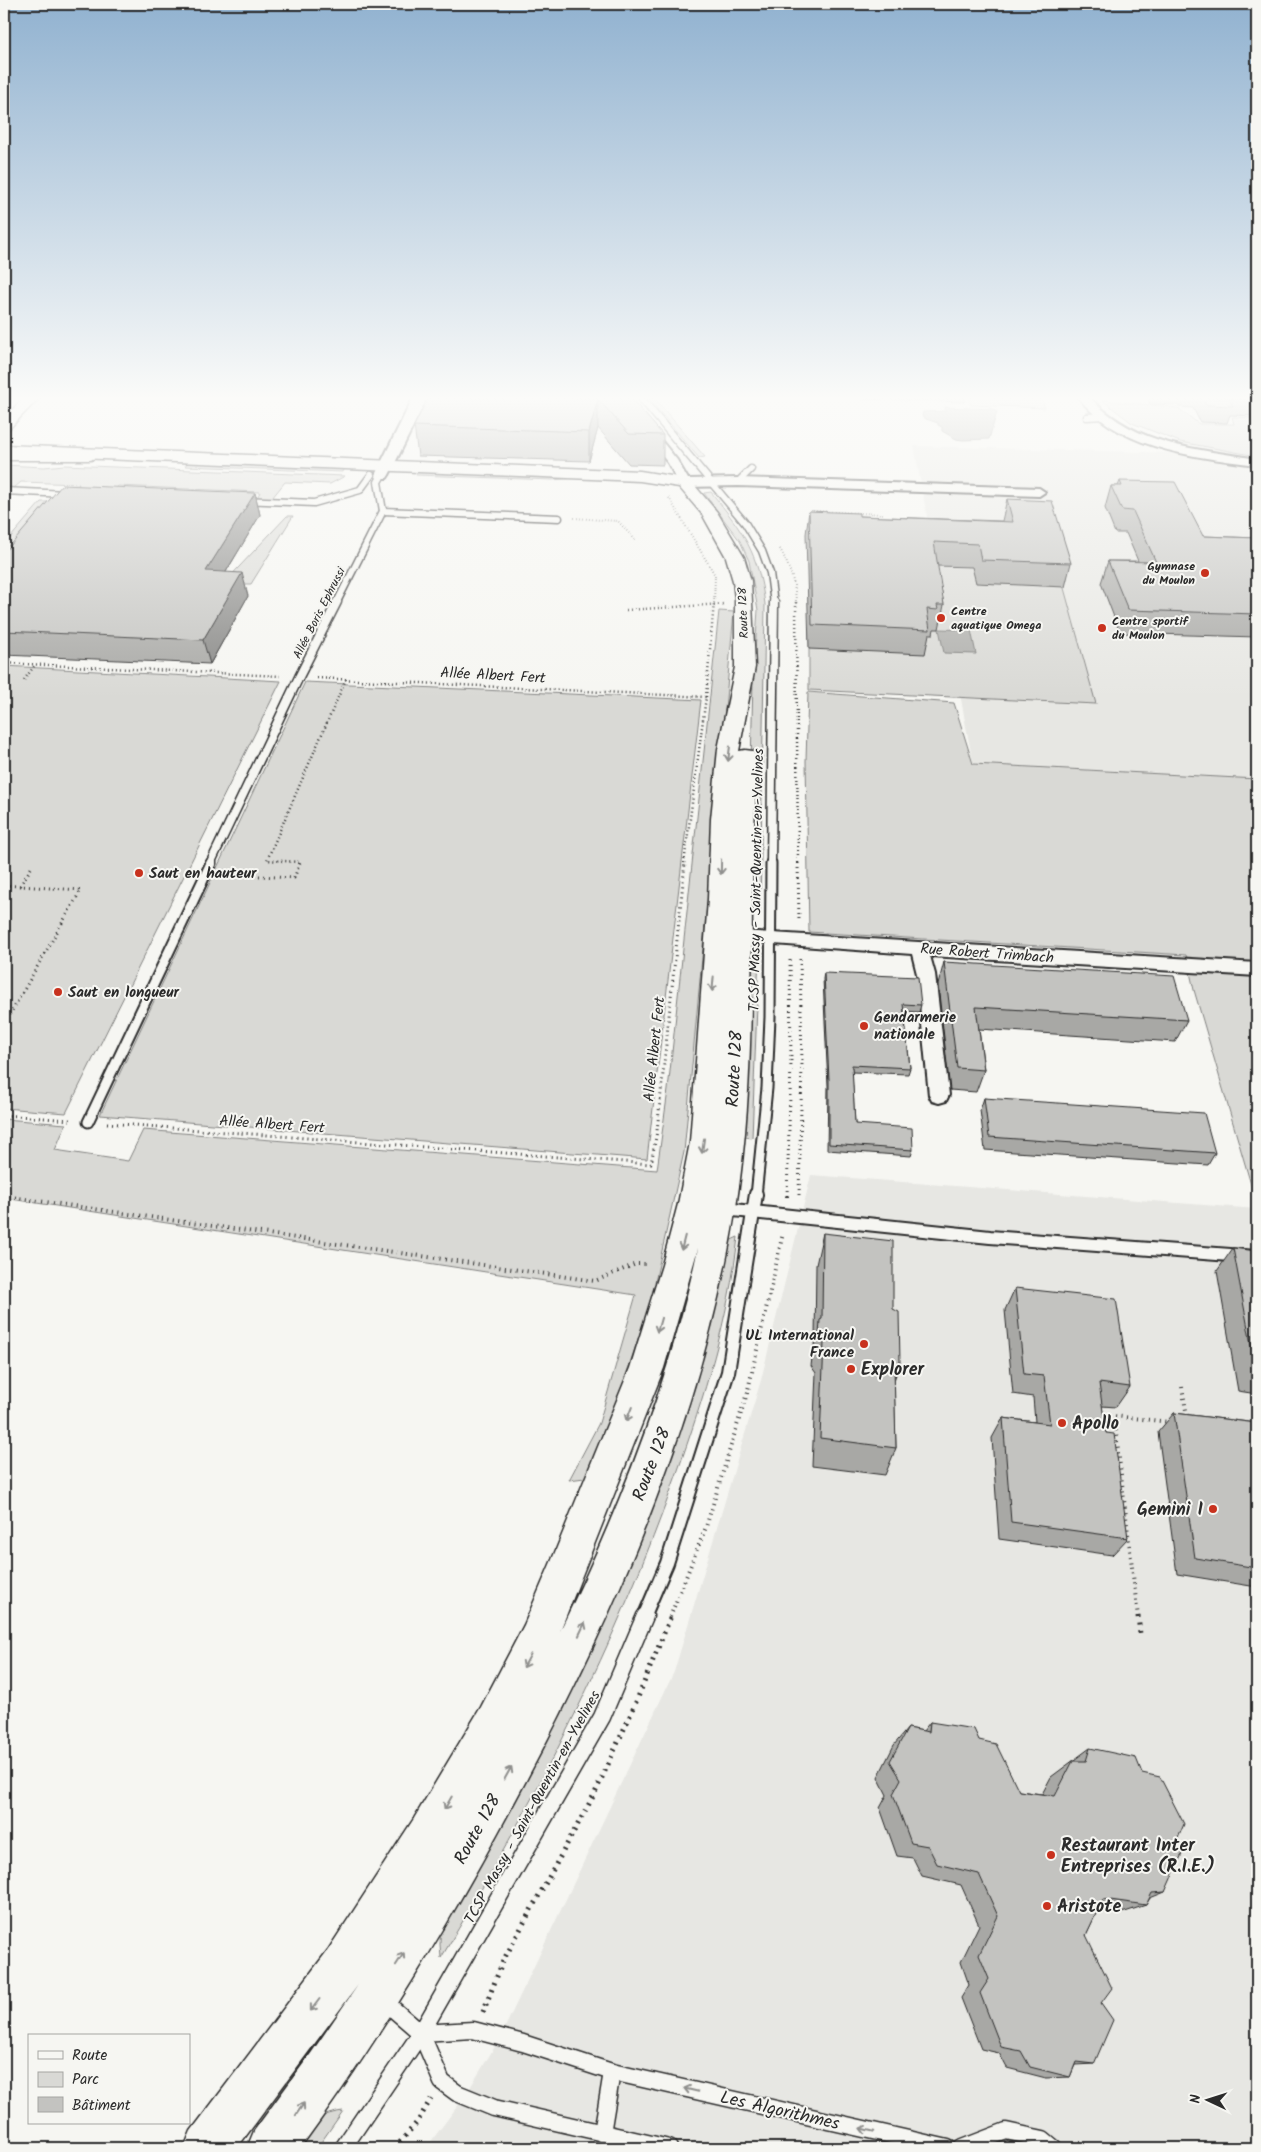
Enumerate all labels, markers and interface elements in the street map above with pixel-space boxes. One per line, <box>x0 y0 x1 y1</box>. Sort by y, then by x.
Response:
place label: Gymnase du Moulon <box>1142 557 1195 590</box>
street label: Allée Boris Ephrussi <box>288 563 351 662</box>
marker: Gymnase du Moulon <box>1199 567 1211 579</box>
street label: Route 128 <box>733 586 754 639</box>
place label: Centre aquatique Omega <box>951 602 1041 635</box>
marker: Centre aquatique Omega <box>935 612 947 624</box>
place label: Centre sportif du Moulon <box>1112 612 1190 645</box>
marker: Centre sportif du Moulon <box>1096 622 1108 634</box>
street label: Allée Albert Fert <box>440 661 546 691</box>
one-way arrow <box>724 746 734 762</box>
street label: TCSP Massy - Saint-Quentin-en-Yvelines <box>743 747 771 1012</box>
one-way arrow <box>716 859 725 875</box>
place label: Saut en hauteur <box>149 862 257 886</box>
marker: Saut en hauteur <box>133 867 145 879</box>
street label: Rue Robert Trimbach <box>919 937 1055 971</box>
one-way arrow <box>708 976 718 992</box>
place label: Saut en longueur <box>68 981 179 1005</box>
marker: Saut en longueur <box>52 986 64 998</box>
street label: Allée Albert Fert <box>638 995 672 1103</box>
place label: Gendarmerie nationale <box>874 1006 957 1047</box>
marker: Gendarmerie nationale <box>858 1020 870 1032</box>
street label: Route 128 <box>719 1030 752 1108</box>
street label: Allée Albert Fert <box>219 1109 326 1141</box>
one-way arrow <box>698 1138 708 1154</box>
one-way arrow <box>678 1235 687 1251</box>
one-way arrow <box>654 1317 664 1333</box>
place label: UL International France <box>745 1324 855 1365</box>
marker: UL International France <box>858 1338 870 1350</box>
place label: Explorer <box>861 1356 925 1385</box>
marker: Explorer <box>845 1363 857 1375</box>
one-way arrow <box>623 1406 632 1421</box>
place label: Apollo <box>1072 1410 1119 1439</box>
marker: Apollo <box>1056 1417 1068 1429</box>
street label: Route 128 <box>625 1423 680 1505</box>
place label: Gemini I <box>1137 1496 1203 1525</box>
marker: Gemini I <box>1207 1503 1219 1515</box>
one-way arrow <box>578 1622 587 1637</box>
one-way arrow <box>522 1653 532 1668</box>
street label: TCSP Massy - Saint-Quentin-en-Yvelines <box>458 1686 608 1929</box>
one-way arrow <box>503 1766 513 1781</box>
street label: Route 128 <box>447 1789 510 1870</box>
one-way arrow <box>442 1795 452 1809</box>
place label: Restaurant Inter Entreprises (R.I.E.) <box>1061 1832 1215 1882</box>
marker: Restaurant Inter Entreprises (R.I.E.) <box>1045 1849 1057 1861</box>
place label: Aristote <box>1057 1893 1121 1922</box>
marker: Aristote <box>1041 1900 1053 1912</box>
one-way arrow <box>394 1952 405 1966</box>
one-way arrow <box>309 1998 320 2011</box>
legend <box>28 2034 190 2124</box>
text: Route <box>72 2044 108 2068</box>
text: Parc <box>72 2068 99 2092</box>
north arrow <box>1184 2074 1234 2124</box>
street label: Les Algorithmes <box>717 2084 843 2139</box>
one-way arrow <box>684 2085 700 2094</box>
text: Bâtiment <box>72 2094 131 2118</box>
text: N <box>1185 2094 1207 2104</box>
one-way arrow <box>295 2102 305 2116</box>
one-way arrow <box>859 2125 875 2134</box>

